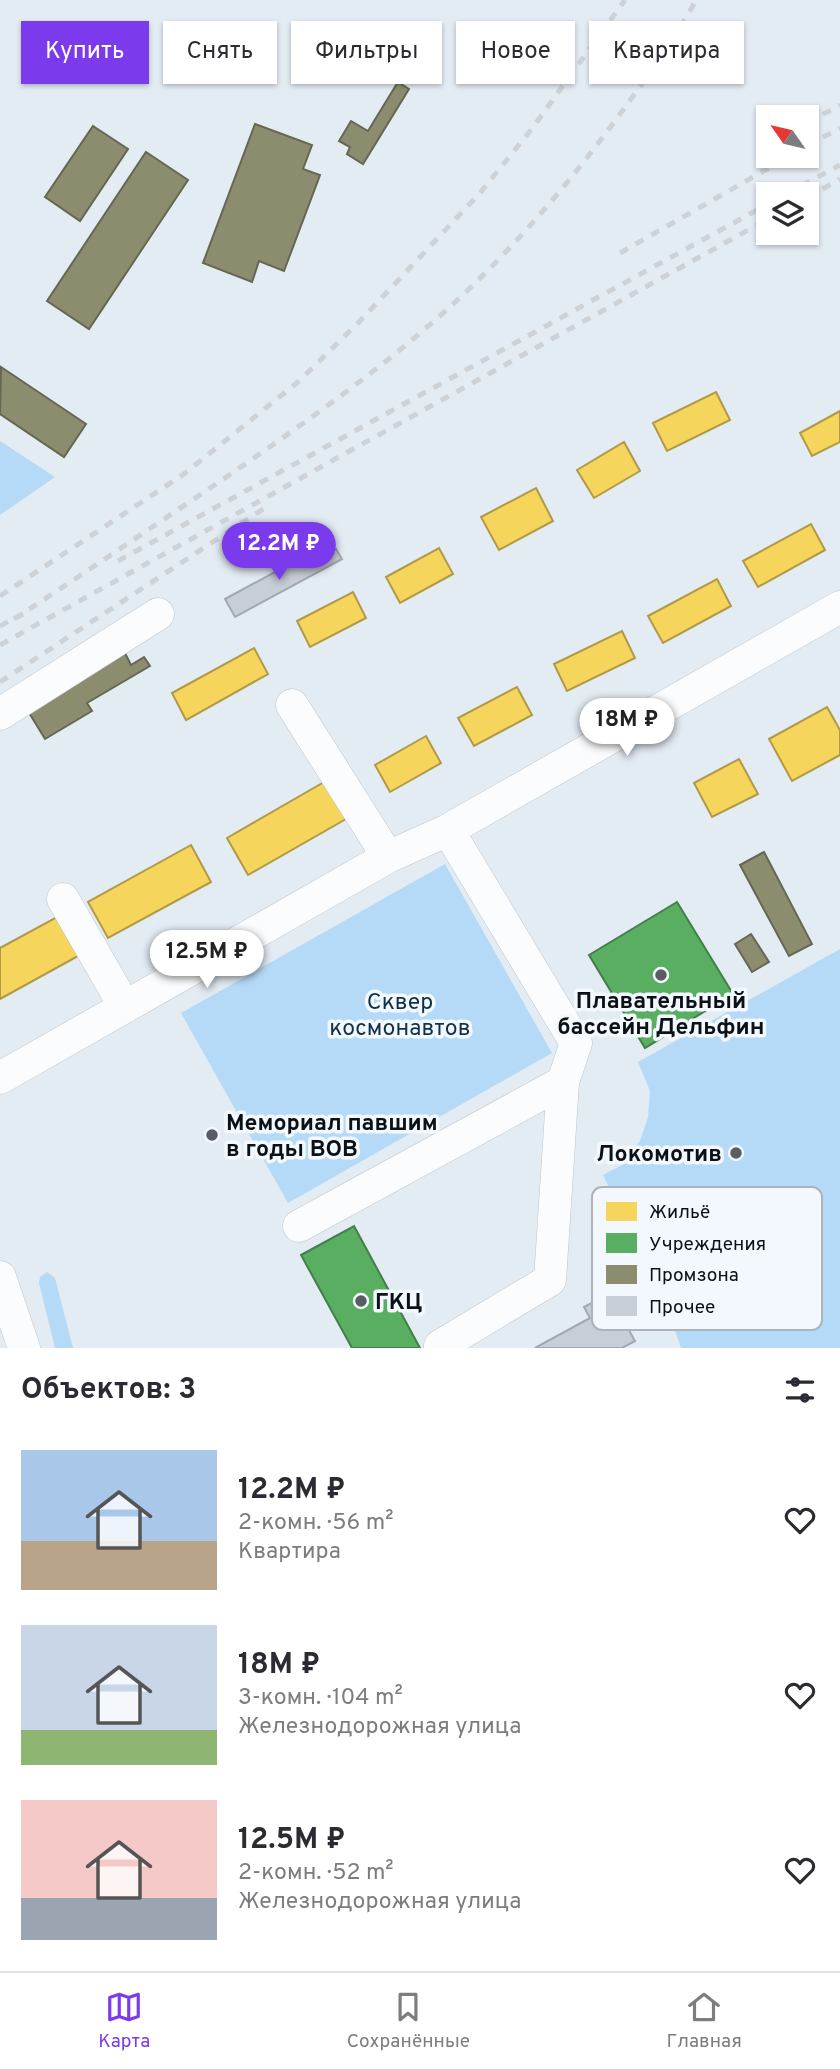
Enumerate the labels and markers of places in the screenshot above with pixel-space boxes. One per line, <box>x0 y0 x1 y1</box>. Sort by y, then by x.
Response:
pin: 12.2M ₽ <box>214 522 344 582</box>
pin: 18M ₽ <box>578 698 676 758</box>
pin: 12.5M ₽ <box>142 930 272 990</box>
marker: Плавательный бассейн Дельфин <box>653 967 669 983</box>
place label: Плавательный бассейн Дельфин <box>557 988 765 1043</box>
place label: Мемориал павшим в годы ВОВ <box>226 1110 438 1165</box>
marker: Мемориал павшим в годы ВОВ <box>204 1127 220 1143</box>
place label: Локомотив <box>597 1141 722 1170</box>
marker: Локомотив <box>728 1145 744 1161</box>
place label: ГКЦ <box>375 1289 422 1318</box>
marker: ГКЦ <box>353 1293 369 1309</box>

